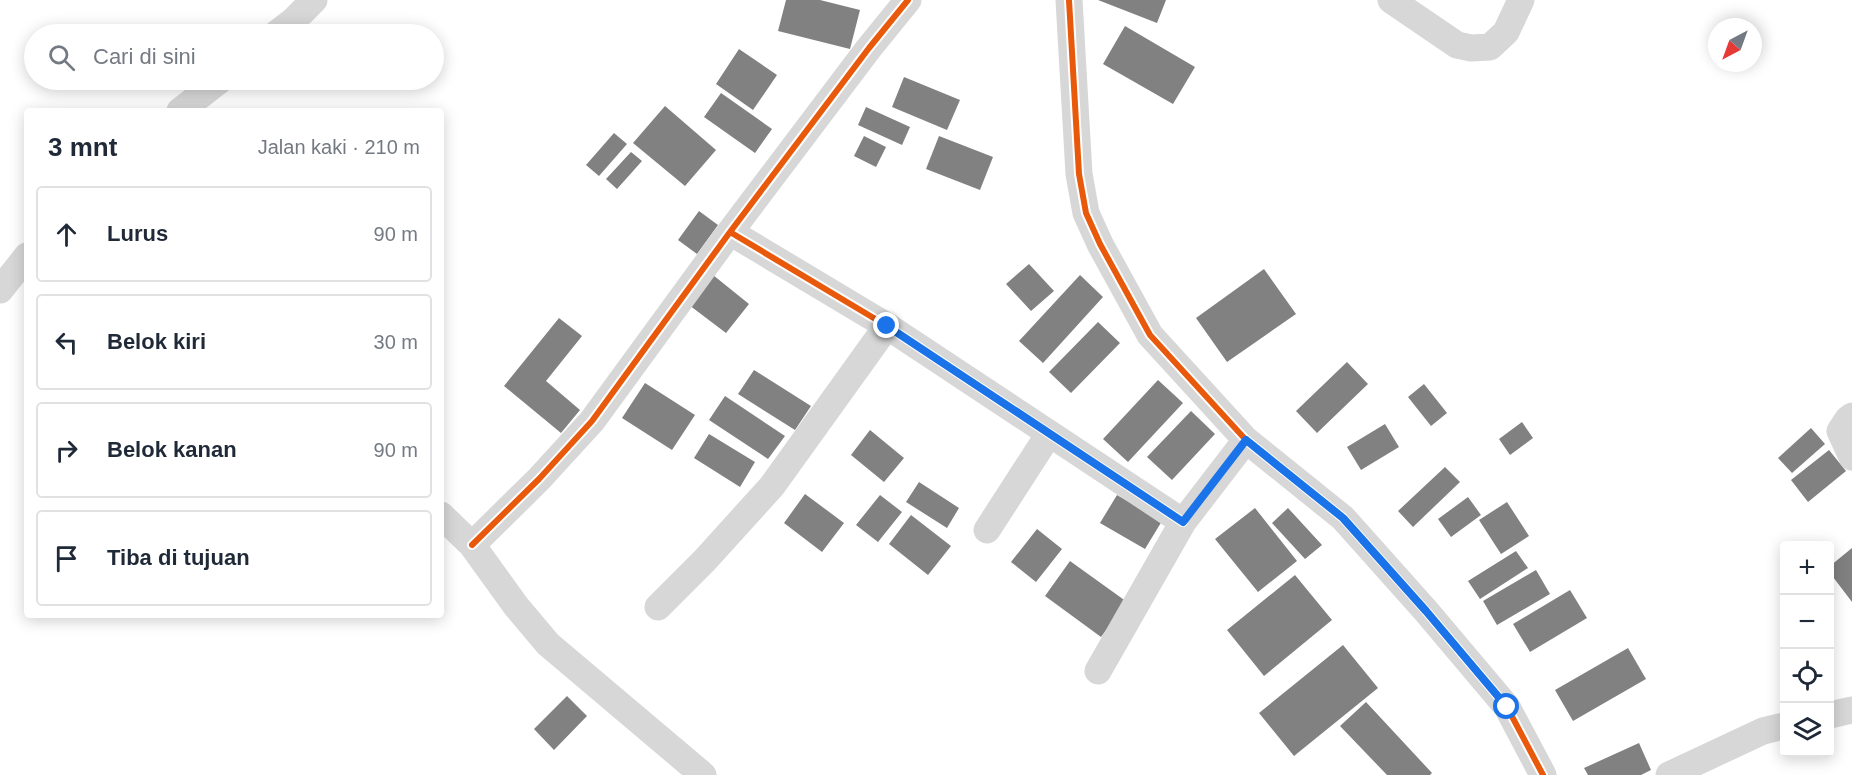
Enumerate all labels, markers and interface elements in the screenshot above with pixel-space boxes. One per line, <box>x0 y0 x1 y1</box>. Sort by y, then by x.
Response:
north arrow <box>1708 18 1762 72</box>
search box <box>24 24 444 90</box>
icon: search <box>45 41 78 74</box>
text: Cari di sini <box>93 44 196 69</box>
text: 3 mnt <box>48 132 117 162</box>
text: Jalan kaki · 210 m <box>258 136 420 158</box>
icon: ahead <box>50 218 83 251</box>
text: Lurus <box>107 221 168 246</box>
text: 90 m <box>374 223 418 245</box>
route end <box>873 312 899 338</box>
icon: left <box>50 326 83 359</box>
text: Belok kiri <box>107 329 206 354</box>
text: 30 m <box>374 331 418 353</box>
icon: right <box>50 434 83 467</box>
text: Belok kanan <box>107 437 237 462</box>
text: 90 m <box>374 439 418 461</box>
map controls <box>1780 541 1834 757</box>
button: + <box>1780 541 1834 595</box>
icon: arrive <box>50 542 83 575</box>
text: Tiba di tujuan <box>107 545 250 570</box>
button: − <box>1780 595 1834 649</box>
button: locate <box>1780 649 1834 703</box>
route start <box>1493 693 1519 719</box>
button: layers <box>1780 703 1834 757</box>

